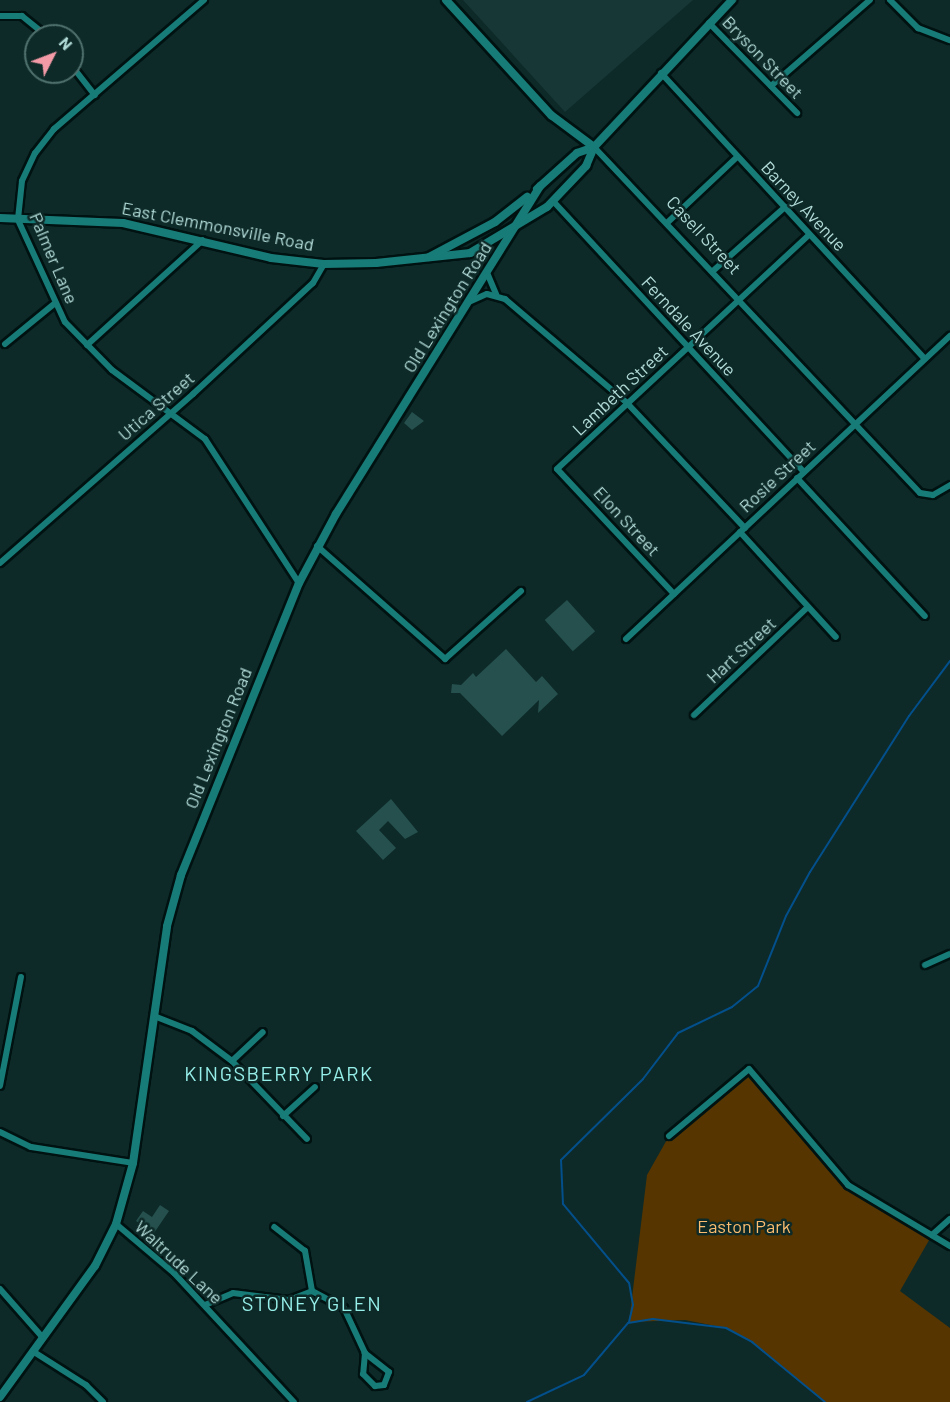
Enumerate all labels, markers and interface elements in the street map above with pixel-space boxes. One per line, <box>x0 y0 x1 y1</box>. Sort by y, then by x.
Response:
street label: Bryson Street <box>718 11 808 103</box>
north arrow <box>24 24 84 84</box>
text: N <box>56 33 77 53</box>
street label: Barney Avenue <box>757 157 851 255</box>
street label: Casell Street <box>662 191 746 279</box>
street label: East Clemmonsville Road <box>120 197 316 255</box>
street label: Palmer Lane <box>25 209 83 307</box>
street label: Old Lexington Road <box>398 238 496 376</box>
street label: Ferndale Avenue <box>637 272 741 380</box>
street label: Lambeth Street <box>568 340 672 440</box>
street label: Utica Street <box>113 367 199 445</box>
street label: Rosie Street <box>734 435 820 517</box>
street label: Elon Street <box>589 482 665 560</box>
street label: Hart Street <box>702 612 780 688</box>
street label: Old Lexington Road <box>180 664 256 812</box>
district label: KINGSBERRY PARK <box>184 1061 374 1085</box>
park label: Easton Park <box>697 1215 791 1237</box>
street label: Waltrude Lane <box>130 1216 228 1308</box>
district label: STONEY GLEN <box>242 1291 382 1315</box>

